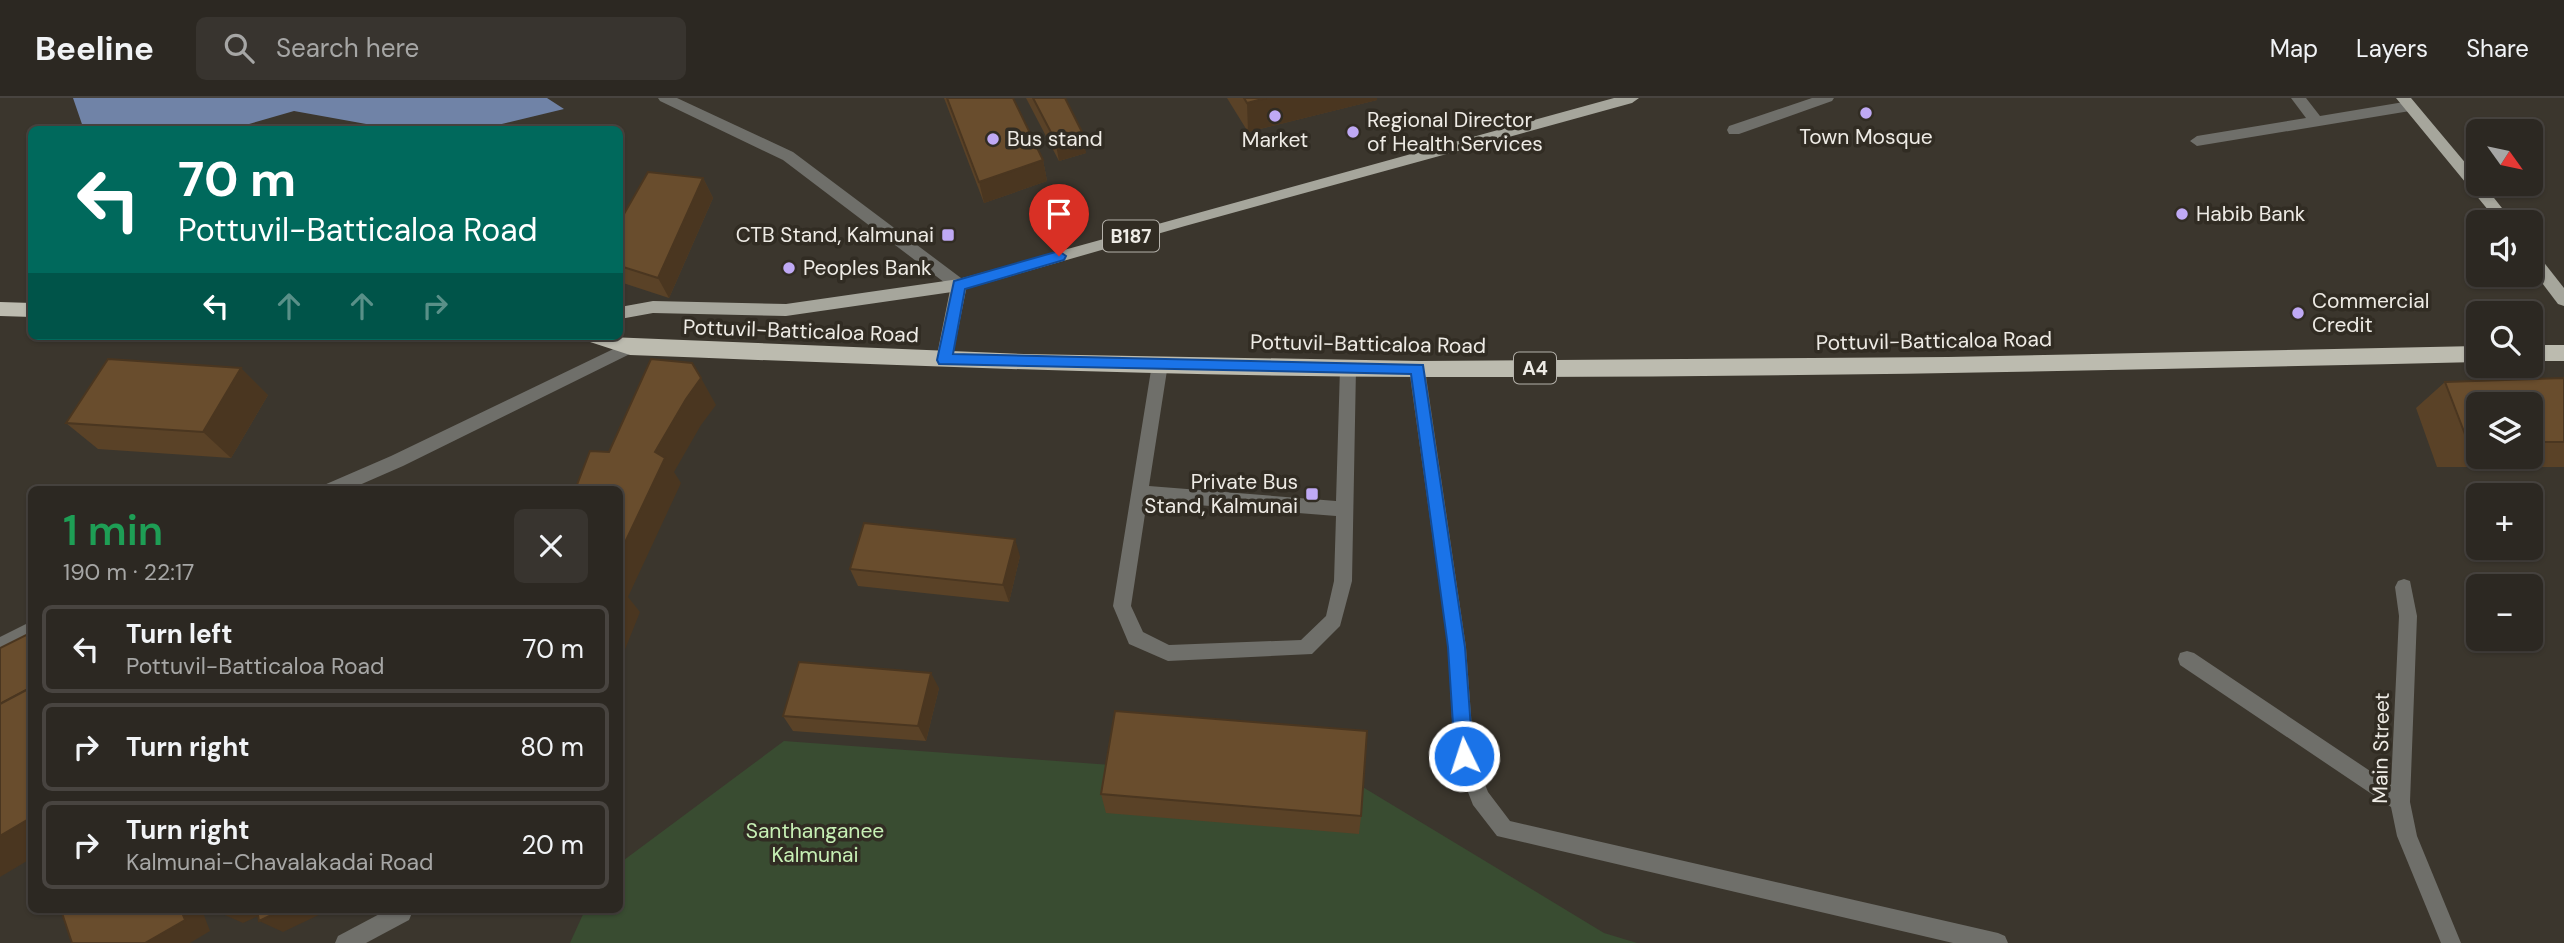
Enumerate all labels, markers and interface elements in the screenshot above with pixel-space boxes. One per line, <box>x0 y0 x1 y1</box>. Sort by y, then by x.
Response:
search box <box>196 17 686 80</box>
text: Beeline <box>35 27 154 70</box>
icon: search <box>220 29 258 67</box>
text: Search here <box>276 31 419 65</box>
text: Map <box>2270 33 2318 64</box>
text: Layers <box>2356 33 2428 64</box>
text: Share <box>2466 33 2529 64</box>
marker: Town Mosque <box>1858 105 1874 121</box>
place label: Regional Director of Health Services <box>1367 106 1543 158</box>
marker: Market <box>1267 108 1283 124</box>
north arrow <box>2466 119 2543 196</box>
map controls <box>2466 119 2543 651</box>
place label: Town Mosque <box>1799 123 1933 151</box>
marker: Regional Director of Health Services <box>1345 124 1361 140</box>
place label: Bus stand <box>1007 125 1103 153</box>
place label: Market <box>1242 126 1308 154</box>
marker: Bus stand <box>985 131 1001 147</box>
text: 70 m <box>178 147 296 211</box>
icon: left <box>63 154 154 245</box>
pin <box>1029 184 1089 256</box>
icon: arrive <box>1040 195 1078 233</box>
place label: Habib Bank <box>2196 200 2306 228</box>
marker: Habib Bank <box>2174 206 2190 222</box>
text: Pottuvil-Batticaloa Road <box>178 209 538 251</box>
button: sound <box>2466 210 2543 287</box>
road number: B187 <box>1103 220 1159 252</box>
place label: CTB Stand, Kalmunai <box>736 221 934 249</box>
marker: CTB Stand, Kalmunai <box>940 227 956 243</box>
place label: Peoples Bank <box>803 254 932 282</box>
marker: Peoples Bank <box>781 260 797 276</box>
icon: left <box>197 287 235 325</box>
icon: ahead <box>270 287 308 325</box>
icon: ahead <box>343 287 381 325</box>
icon: right <box>416 287 454 325</box>
place label: Commercial Credit <box>2312 287 2429 339</box>
button: search <box>2466 301 2543 378</box>
marker: Commercial Credit <box>2290 305 2306 321</box>
street label: Pottuvil-Batticaloa Road <box>683 313 919 349</box>
street label: Pottuvil-Batticaloa Road <box>1816 325 2052 357</box>
street label: Pottuvil-Batticaloa Road <box>1250 328 1486 360</box>
road number: A4 <box>1514 352 1556 384</box>
button: layers <box>2466 392 2543 469</box>
place label: Private Bus Stand, Kalmunai <box>1144 468 1298 520</box>
button: + <box>2466 483 2543 560</box>
marker: Private Bus Stand, Kalmunai <box>1304 486 1320 502</box>
text: 1 min <box>63 503 163 558</box>
button: close <box>514 509 588 583</box>
text: 190 m · 22:17 <box>63 557 194 587</box>
button: − <box>2466 574 2543 651</box>
text: Turn left <box>126 617 233 651</box>
icon: left <box>67 630 105 668</box>
text: 70 m <box>523 632 584 666</box>
text: Pottuvil-Batticaloa Road <box>126 651 385 681</box>
street label: Main Street <box>2366 692 2396 804</box>
position arrow <box>1427 719 1501 793</box>
icon: right <box>67 728 105 766</box>
text: Turn right <box>126 730 250 764</box>
text: 80 m <box>520 730 584 764</box>
text: Turn right <box>126 813 250 847</box>
park label: Santhanganee Kalmunai <box>746 817 884 869</box>
icon: right <box>67 826 105 864</box>
text: 20 m <box>521 828 584 862</box>
text: Kalmunai-Chavalakadai Road <box>126 847 434 877</box>

